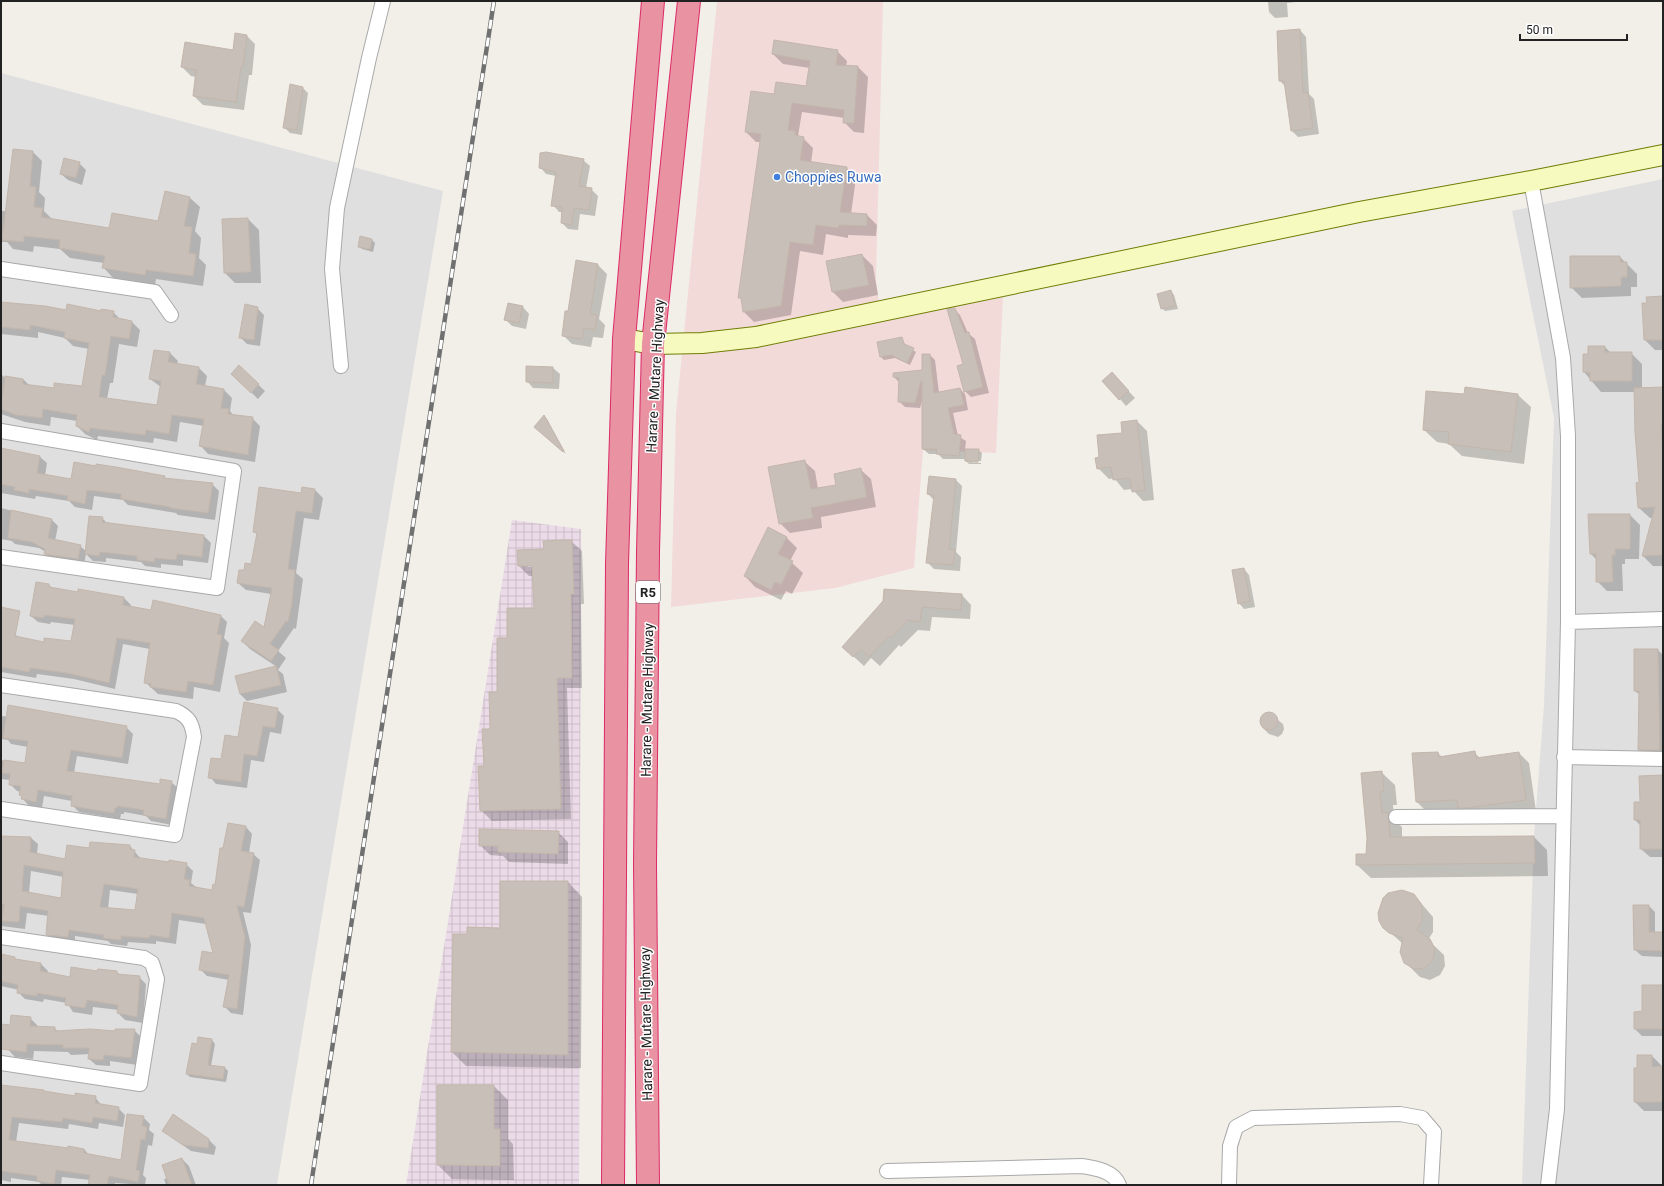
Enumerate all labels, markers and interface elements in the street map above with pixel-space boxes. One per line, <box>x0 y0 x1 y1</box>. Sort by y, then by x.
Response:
scale bar <box>1520 16 1627 42</box>
text: 50 m <box>1526 23 1553 37</box>
place label: Choppies Ruwa <box>785 169 882 185</box>
marker: Choppies Ruwa <box>772 172 782 182</box>
street label: Harare - Mutare Highway <box>643 298 667 453</box>
road number: R5 <box>636 581 660 603</box>
street label: Harare - Mutare Highway <box>638 623 656 777</box>
street label: Harare - Mutare Highway <box>637 947 655 1101</box>

